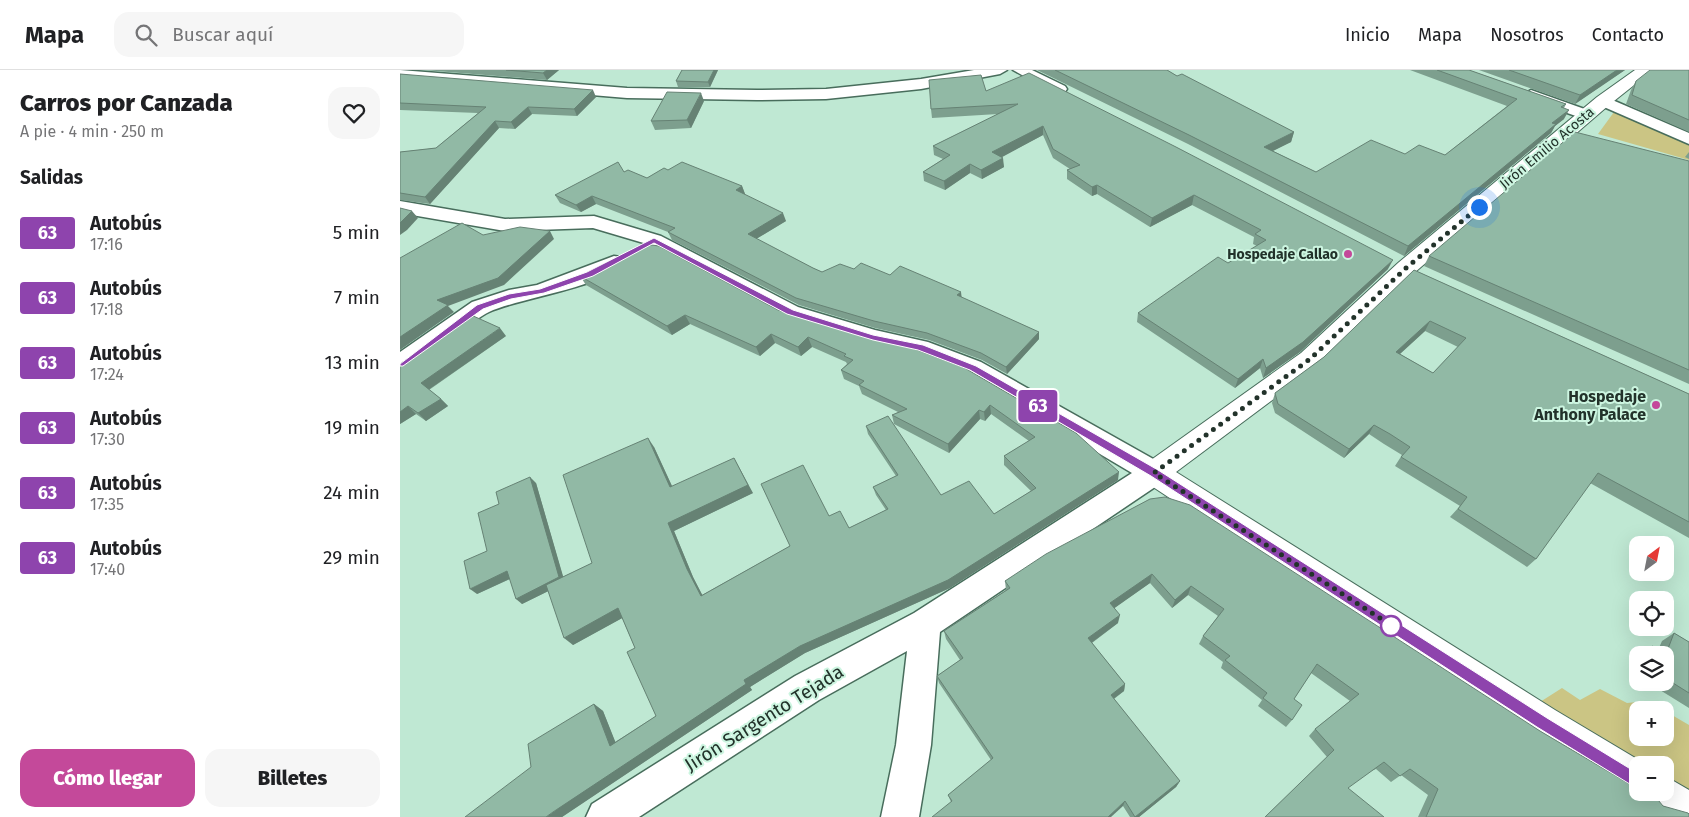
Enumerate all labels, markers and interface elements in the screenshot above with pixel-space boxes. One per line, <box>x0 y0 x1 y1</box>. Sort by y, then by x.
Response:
search box <box>114 12 464 57</box>
text: Mapa <box>25 21 84 49</box>
icon: search <box>132 21 160 49</box>
text: Buscar aquí <box>172 23 273 46</box>
text: Inicio <box>1345 24 1390 46</box>
text: Mapa <box>1418 24 1462 46</box>
text: Nosotros <box>1490 24 1564 46</box>
text: Contacto <box>1592 24 1664 46</box>
button: heart <box>328 87 380 139</box>
text: Carros por Canzada <box>20 89 233 117</box>
street label: Jirón Emilio Acosta <box>1496 103 1598 193</box>
text: A pie · 4 min · 250 m <box>20 122 164 141</box>
text: Salidas <box>20 166 83 189</box>
your location <box>1467 195 1492 220</box>
text: Autobús <box>90 212 162 235</box>
text: 5 min <box>333 221 380 244</box>
text: 63 <box>38 222 57 244</box>
text: 17:16 <box>90 235 123 254</box>
place label: Hospedaje Callao <box>1227 246 1338 263</box>
marker: Hospedaje Callao <box>1342 248 1354 260</box>
text: Autobús <box>90 277 162 300</box>
text: 7 min <box>334 286 380 309</box>
text: 63 <box>38 287 57 309</box>
text: 17:18 <box>90 300 123 319</box>
text: Autobús <box>90 342 162 365</box>
text: 13 min <box>324 351 380 374</box>
text: 63 <box>38 352 57 374</box>
text: 17:24 <box>90 365 124 384</box>
place label: Hospedaje Anthony Palace <box>1533 387 1646 424</box>
line badge: 63 <box>1016 390 1060 422</box>
text: 63 <box>1028 395 1048 417</box>
marker: Hospedaje Anthony Palace <box>1650 399 1662 411</box>
text: Autobús <box>90 407 162 430</box>
text: 19 min <box>324 416 380 439</box>
text: 63 <box>38 417 57 439</box>
text: 17:30 <box>90 430 125 449</box>
text: Autobús <box>90 472 162 495</box>
text: 24 min <box>323 481 380 504</box>
text: 63 <box>38 482 57 504</box>
text: 17:35 <box>90 495 124 514</box>
north arrow <box>1629 536 1674 581</box>
map controls <box>1629 536 1674 801</box>
text: Autobús <box>90 537 162 560</box>
text: 29 min <box>323 546 380 569</box>
text: 63 <box>38 547 57 569</box>
text: 17:40 <box>90 560 125 579</box>
button: locate <box>1629 591 1674 636</box>
unlabelled marker <box>1380 615 1402 637</box>
button: layers <box>1629 646 1674 691</box>
street label: Jirón Sargento Tejada <box>680 660 848 776</box>
button: + <box>1629 701 1674 746</box>
button: Cómo llegar <box>20 749 195 807</box>
button: Billetes <box>205 749 380 807</box>
button: − <box>1629 756 1674 801</box>

